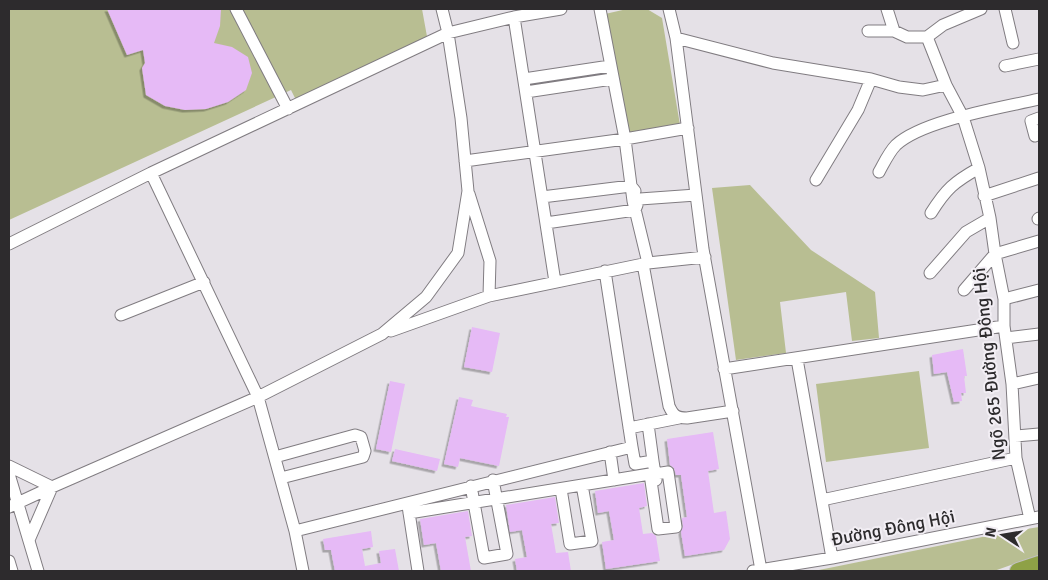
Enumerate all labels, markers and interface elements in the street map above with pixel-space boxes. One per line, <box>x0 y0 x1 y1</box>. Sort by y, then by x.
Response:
street label: Ngõ 265 Đường Đông Hội <box>968 267 1010 461</box>
street label: Đường Đông Hội <box>829 505 957 551</box>
north arrow <box>978 510 1028 560</box>
text: N <box>981 526 1000 539</box>

